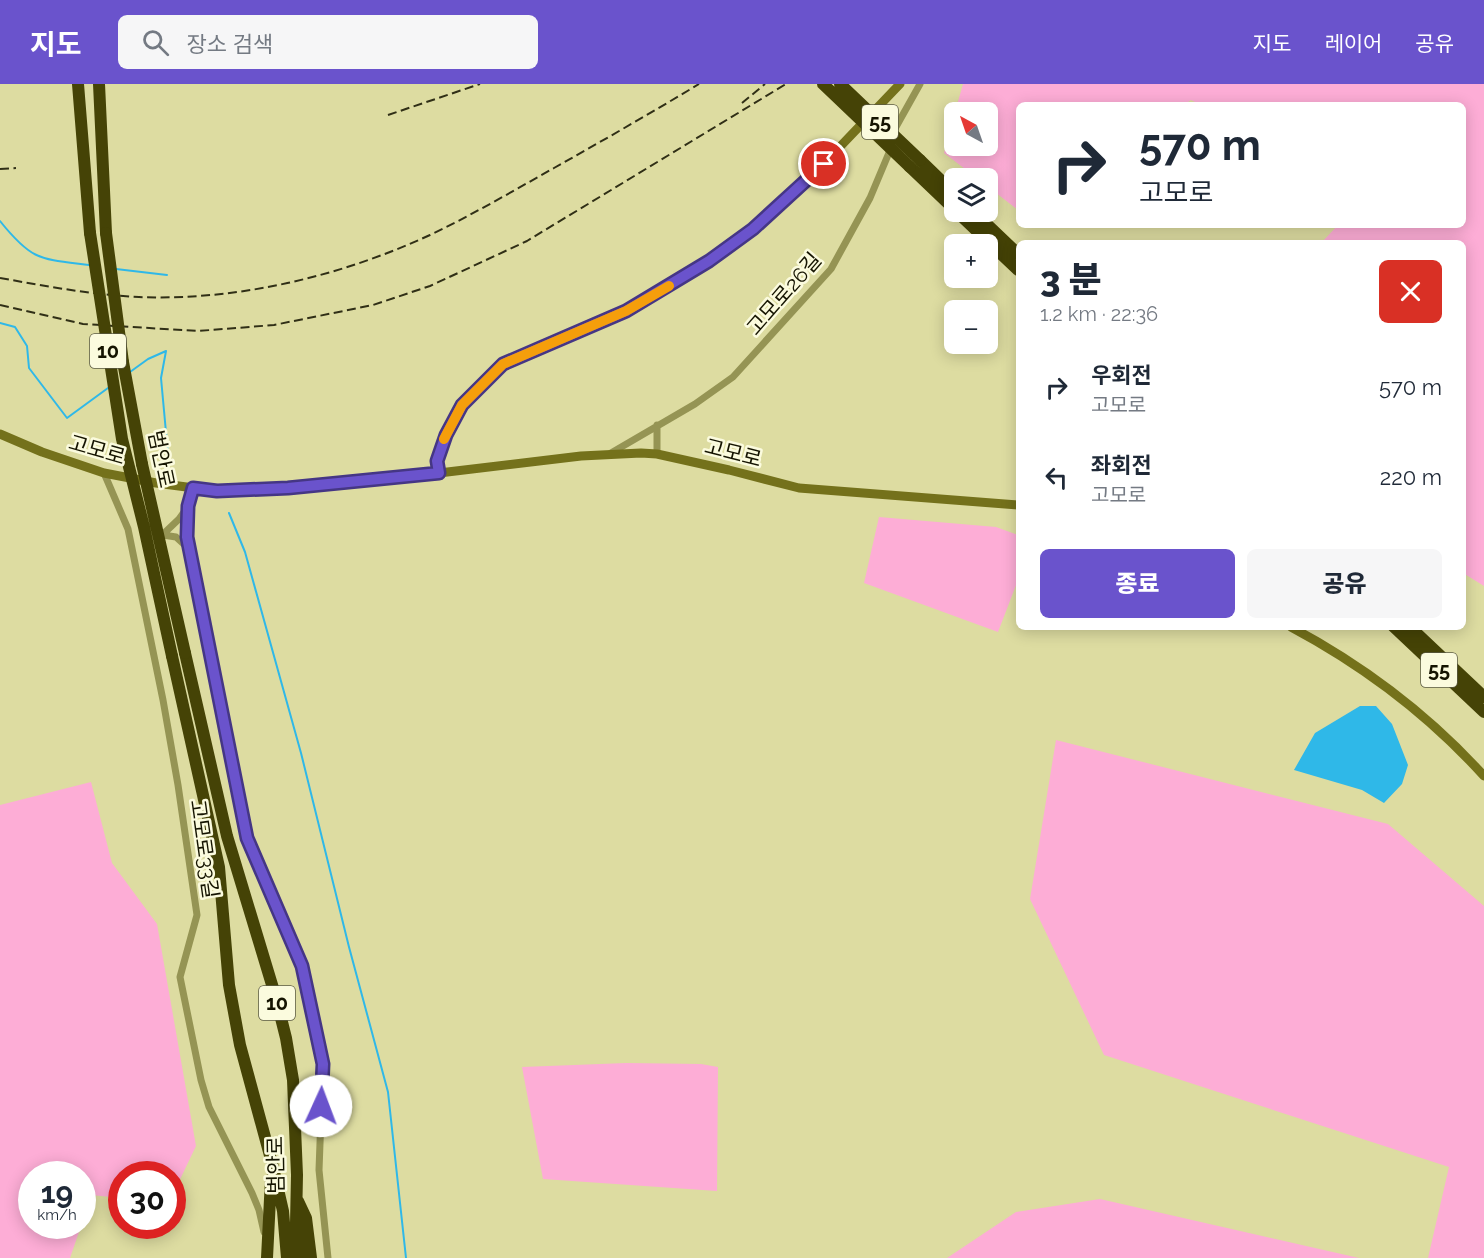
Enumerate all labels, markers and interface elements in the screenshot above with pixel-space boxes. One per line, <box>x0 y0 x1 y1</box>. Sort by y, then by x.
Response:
search box <box>118 15 538 69</box>
icon: search <box>139 26 172 59</box>
text: 지도 <box>30 28 82 61</box>
text: 장소 검색 <box>187 31 273 57</box>
text: 지도 <box>1253 31 1291 56</box>
text: 레이어 <box>1324 31 1382 56</box>
text: 공유 <box>1415 31 1454 56</box>
north arrow <box>944 102 998 156</box>
map controls <box>944 102 998 354</box>
road number: 55 <box>862 105 898 139</box>
text: 570 m <box>1139 121 1261 170</box>
icon: right <box>1040 126 1118 204</box>
pin <box>798 138 849 189</box>
icon: arrive <box>807 147 840 180</box>
button: layers <box>944 168 998 222</box>
text: 고모로 <box>1139 177 1214 208</box>
button: + <box>944 234 998 288</box>
street label: 고모로26길 <box>741 247 826 340</box>
text: 3 분 <box>1040 258 1102 300</box>
button: close <box>1379 260 1442 323</box>
button: − <box>944 300 998 354</box>
text: 1.2 km · 22:36 <box>1040 302 1158 326</box>
road number: 10 <box>90 334 126 368</box>
text: 우회전 <box>1091 362 1152 388</box>
icon: right <box>1040 371 1073 404</box>
text: 570 m <box>1379 374 1442 400</box>
text: 고모로 <box>1091 393 1146 417</box>
street label: 범안로 <box>143 428 180 490</box>
street label: 고모로 <box>66 430 128 470</box>
street label: 고모로 <box>702 433 764 472</box>
text: 좌회전 <box>1091 452 1152 478</box>
icon: left <box>1040 461 1073 494</box>
text: 220 m <box>1380 464 1442 490</box>
text: 고모로 <box>1091 483 1146 507</box>
button: 종료 <box>1040 549 1235 618</box>
button: 공유 <box>1247 549 1442 618</box>
road number: 55 <box>1421 653 1457 687</box>
street label: 고모로33길 <box>185 798 224 900</box>
road number: 10 <box>259 986 295 1020</box>
position arrow <box>289 1074 353 1138</box>
street label: 범안로 <box>262 1136 289 1194</box>
speed limit sign: 30 <box>108 1161 186 1239</box>
text: 19 <box>41 1175 73 1210</box>
text: km/h <box>37 1206 77 1224</box>

